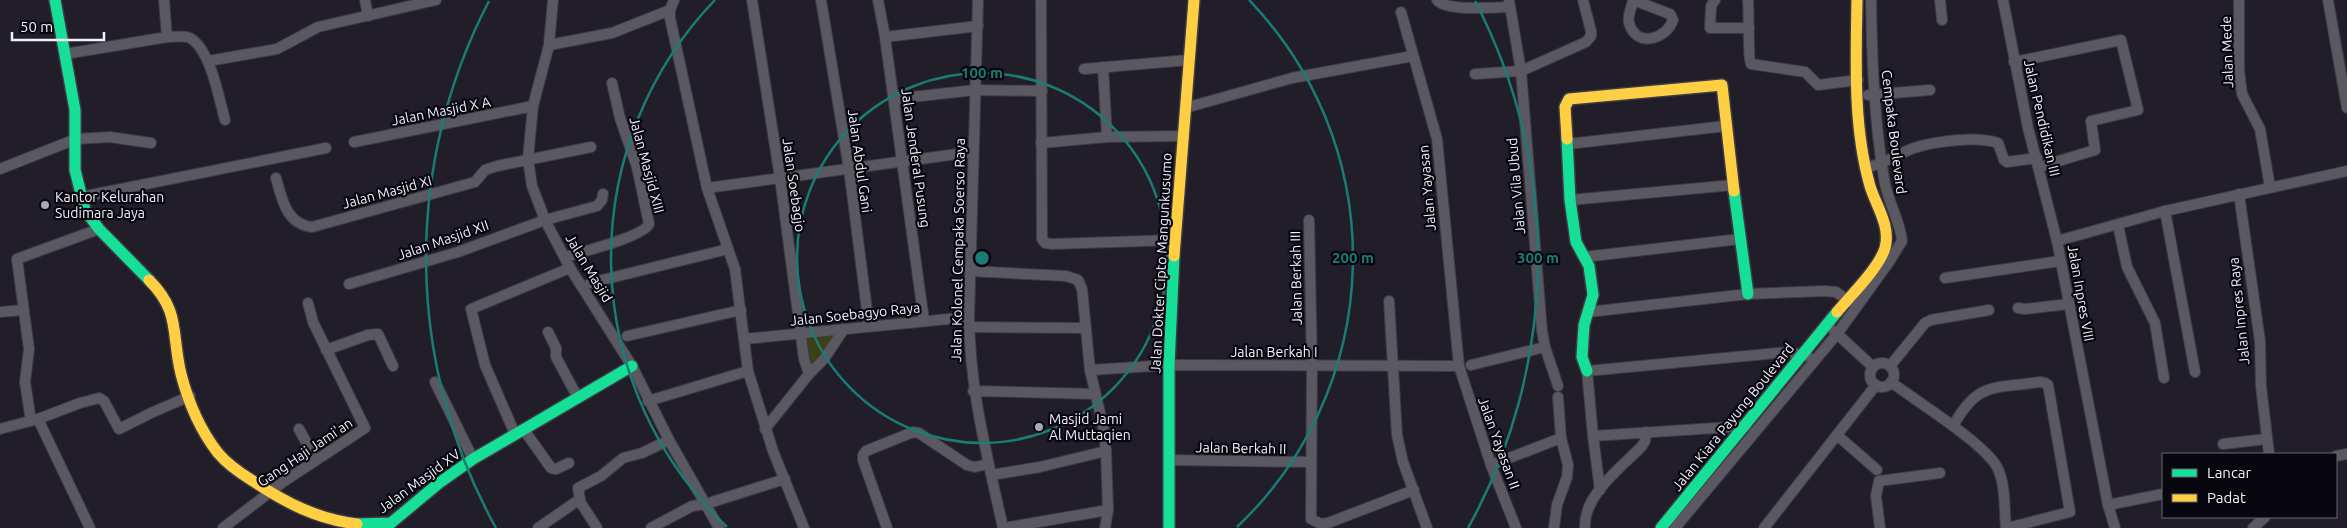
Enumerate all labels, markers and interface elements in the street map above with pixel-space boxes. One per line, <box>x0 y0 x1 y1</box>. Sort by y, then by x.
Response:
scale bar <box>12 10 105 42</box>
street label: Jalan Mede <box>2218 16 2236 88</box>
text: 50 m <box>20 18 53 35</box>
street label: Jalan Pendidikan III <box>2021 58 2063 178</box>
text: 100 m <box>961 64 1003 81</box>
street label: Cempaka Boulevard <box>1878 69 1910 195</box>
street label: Jalan Jenderal Pusung <box>898 87 934 229</box>
street label: Jalan Masjid X A <box>390 94 492 128</box>
street label: Jalan Abdul Gani <box>845 108 875 214</box>
street label: Jalan Masjid XIII <box>626 115 668 215</box>
street label: Jalan Soebagjo <box>780 137 808 233</box>
street label: Jalan Vila Ubud <box>1504 137 1528 235</box>
street label: Jalan Kolonel Cempaka Soerso Raya <box>948 138 968 362</box>
street label: Jalan Yayasan <box>1415 144 1439 232</box>
street label: Jalan Dokter Cipto Mangunkusumo <box>1147 152 1175 374</box>
street label: Jalan Masjid XI <box>340 172 434 212</box>
place label: Kantor Kelurahan Sudimara Jaya <box>55 189 164 221</box>
marker: Kantor Kelurahan Sudimara Jaya <box>39 199 51 211</box>
street label: Jalan Masjid XII <box>395 217 491 263</box>
street label: Jalan Masjid <box>562 231 616 305</box>
street label: Jalan Berkah III <box>1287 231 1305 325</box>
street label: Jalan Inpres VIII <box>2065 243 2097 343</box>
centre of rings <box>973 249 991 267</box>
text: 200 m <box>1332 249 1374 266</box>
text: 300 m <box>1517 249 1559 266</box>
street label: Jalan Inpres Raya <box>2225 256 2253 366</box>
street label: Jalan Soebagyo Raya <box>789 299 921 329</box>
street label: Jalan Kiara Payung Boulevard <box>1669 340 1797 494</box>
street label: Jalan Berkah I <box>1230 344 1318 360</box>
street label: Jalan Yayasan II <box>1475 395 1523 491</box>
place label: Masjid Jami Al Muttaqien <box>1049 411 1131 443</box>
street label: Gang Haji Jami'an <box>255 414 355 490</box>
marker: Masjid Jami Al Muttaqien <box>1033 421 1045 433</box>
street label: Jalan Berkah II <box>1196 439 1286 457</box>
street label: Jalan Masjid XV <box>375 446 463 516</box>
legend <box>2162 453 2337 518</box>
text: Lancar <box>2207 464 2252 481</box>
text: Padat <box>2207 489 2246 506</box>

